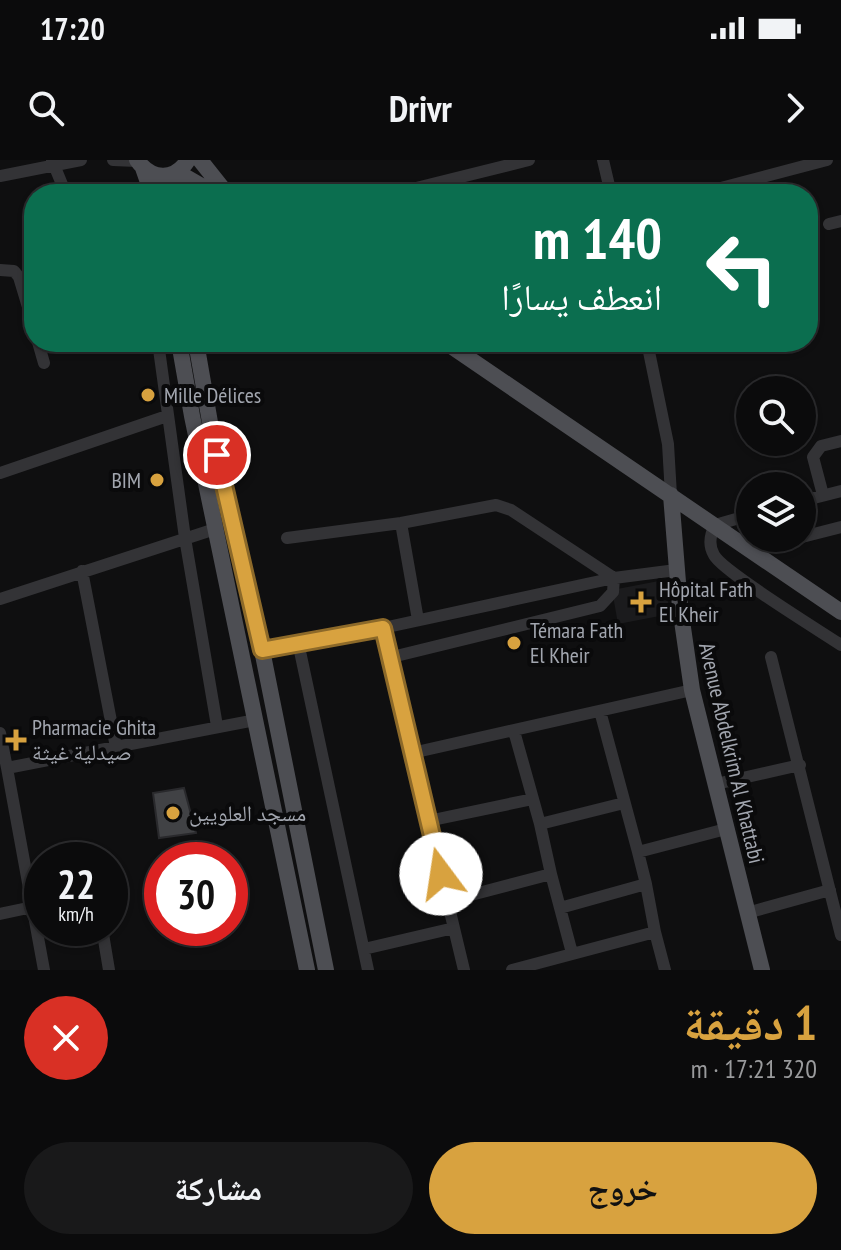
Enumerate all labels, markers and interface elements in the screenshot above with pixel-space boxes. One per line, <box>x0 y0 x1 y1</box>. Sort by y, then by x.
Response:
text: 17:20 <box>40 9 105 48</box>
text: Drivr <box>389 85 452 132</box>
icon: search <box>24 86 68 130</box>
icon: forward <box>773 86 817 130</box>
text: 140 m <box>533 202 662 274</box>
icon: left <box>690 216 794 320</box>
text: انعطف يسارًا <box>501 273 662 320</box>
map controls <box>736 376 816 552</box>
button: search <box>736 376 816 456</box>
place label: Mille Délices <box>164 381 261 409</box>
marker: Mille Délices <box>139 386 157 404</box>
pin <box>183 421 251 489</box>
icon: arrive <box>195 433 239 477</box>
place label: BIM <box>111 466 141 494</box>
marker: BIM <box>148 471 166 489</box>
button: layers <box>736 472 816 552</box>
place label: Hôpital Fath El Kheir <box>659 575 753 628</box>
marker: Hôpital Fath El Kheir <box>630 591 652 613</box>
place label: Témara Fath El Kheir <box>530 616 623 669</box>
marker: Témara Fath El Kheir <box>505 634 523 652</box>
street label: Avenue Abdelkrim Al Khattabi <box>693 640 771 866</box>
place label: Pharmacie Ghita صيدلية غيثة <box>32 713 156 766</box>
marker: Pharmacie Ghita صيدلية غيثة <box>7 731 25 749</box>
place label: مسجد العلويين <box>189 799 306 827</box>
marker: مسجد العلويين <box>164 804 182 822</box>
position arrow <box>399 832 483 916</box>
speed limit sign: 30 <box>144 842 248 946</box>
text: 22 <box>57 858 95 910</box>
text: km/h <box>58 901 94 927</box>
text: 1 دقيقة <box>683 991 817 1053</box>
button: close <box>24 996 108 1080</box>
text: 320 m · 17:21 <box>691 1052 817 1085</box>
button: مشاركة <box>24 1142 413 1234</box>
button: خروج <box>429 1142 817 1234</box>

